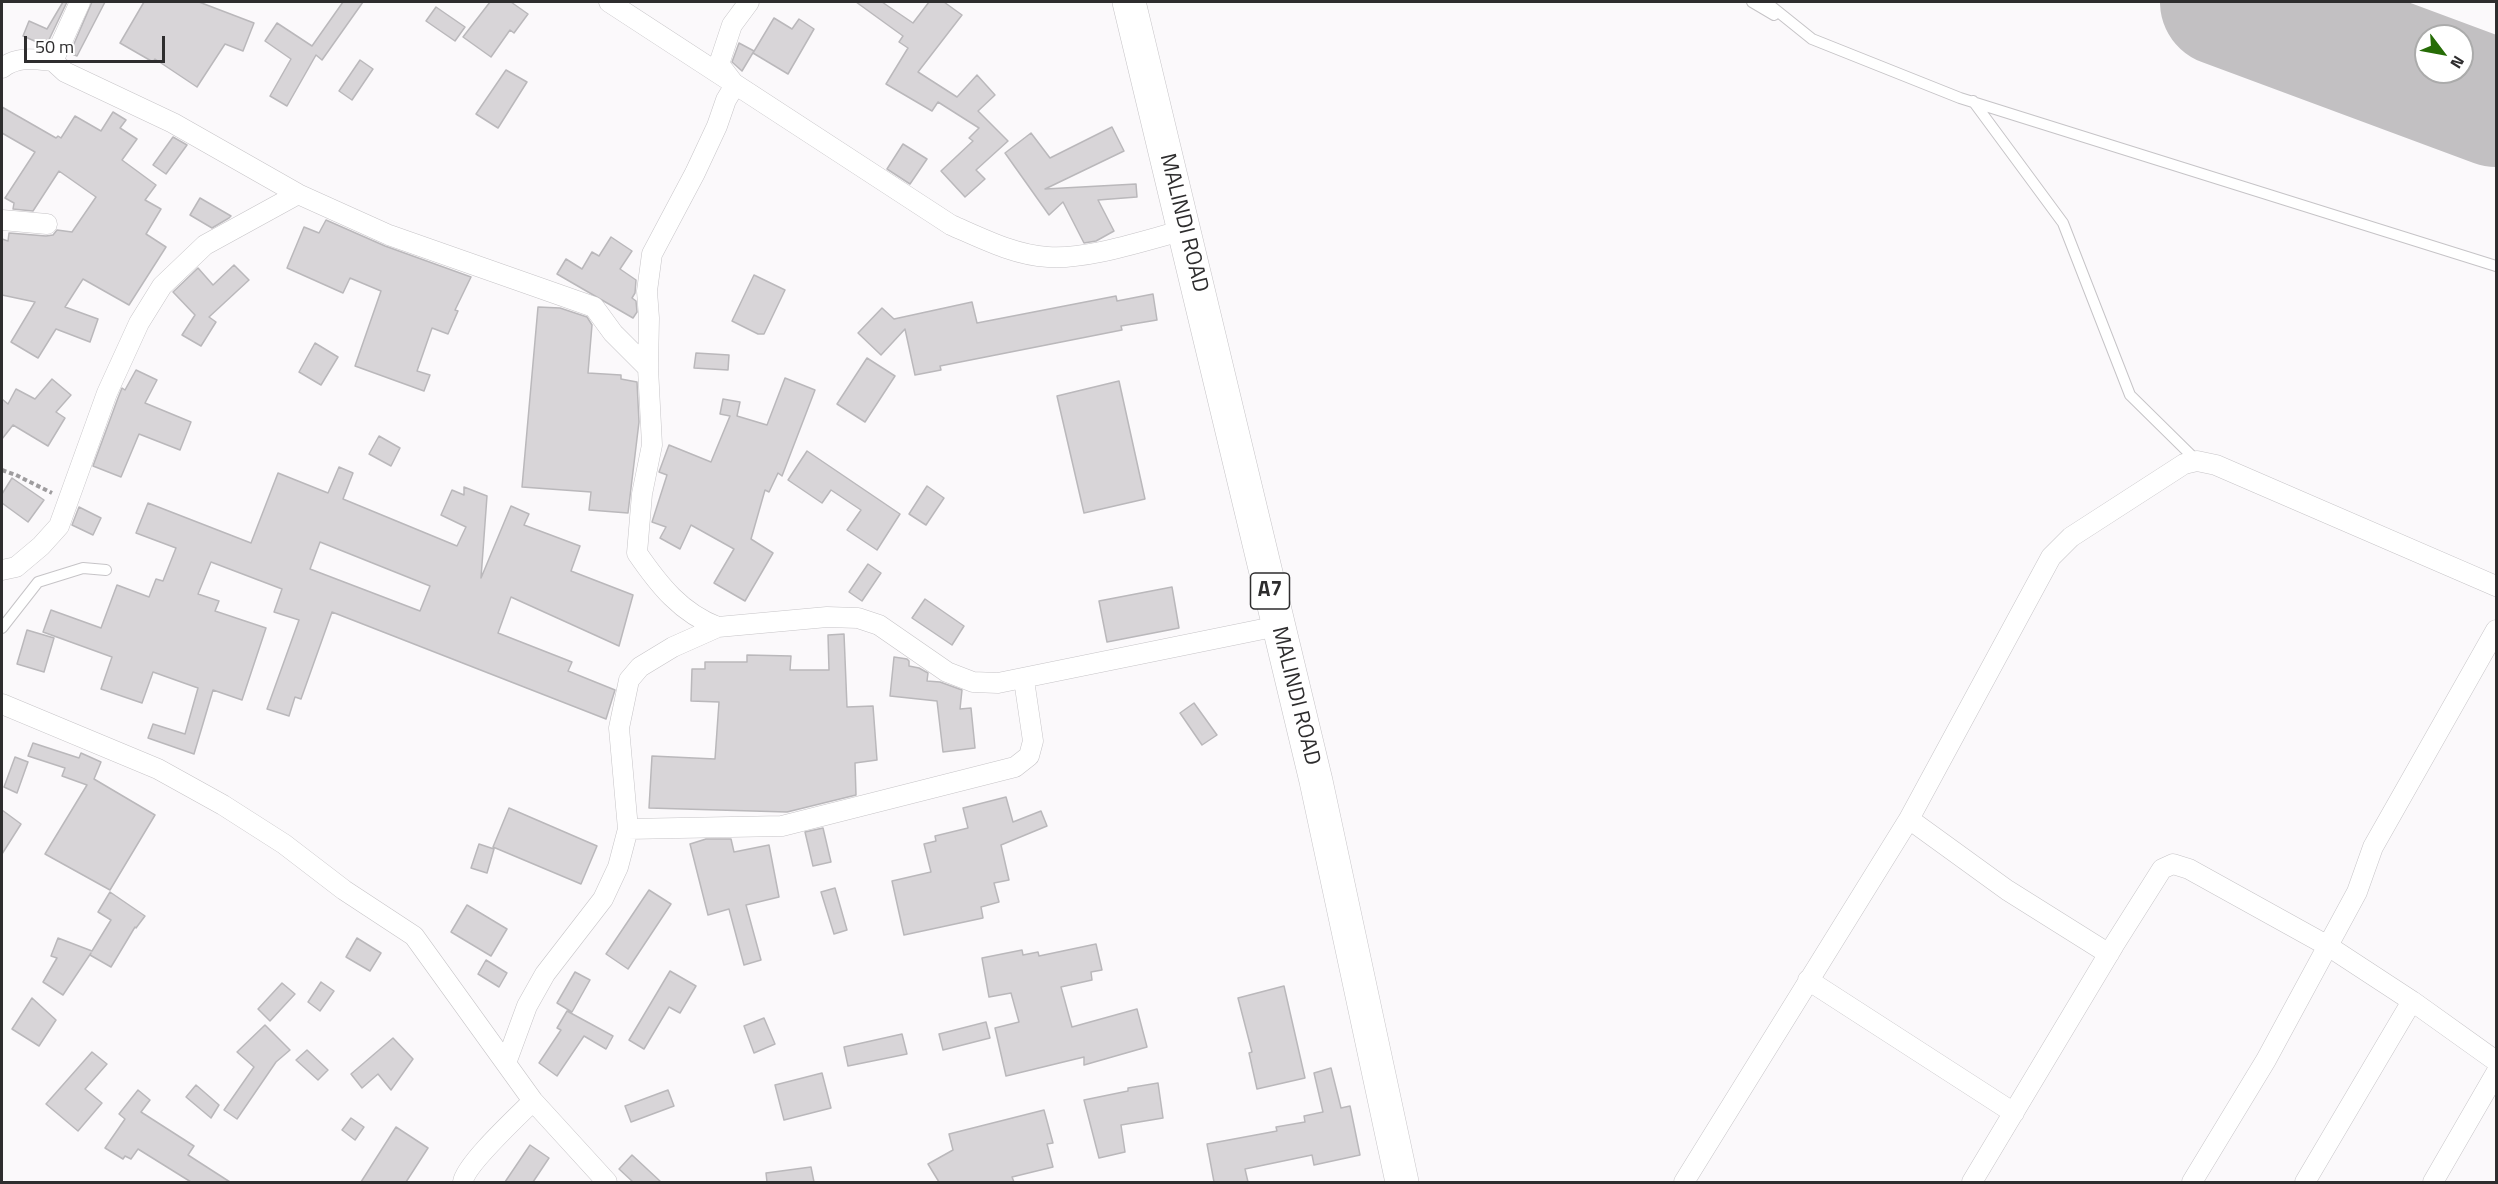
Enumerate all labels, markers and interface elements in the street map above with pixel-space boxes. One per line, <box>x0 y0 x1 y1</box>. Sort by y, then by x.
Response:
scale bar <box>27 24 168 62</box>
north arrow <box>2414 24 2474 84</box>
text: 50 m <box>35 33 74 60</box>
text: N <box>2444 51 2471 74</box>
street label: MALINDI ROAD <box>1153 151 1213 295</box>
road number: A7 <box>1250 573 1290 609</box>
street label: MALINDI ROAD <box>1265 624 1325 768</box>

